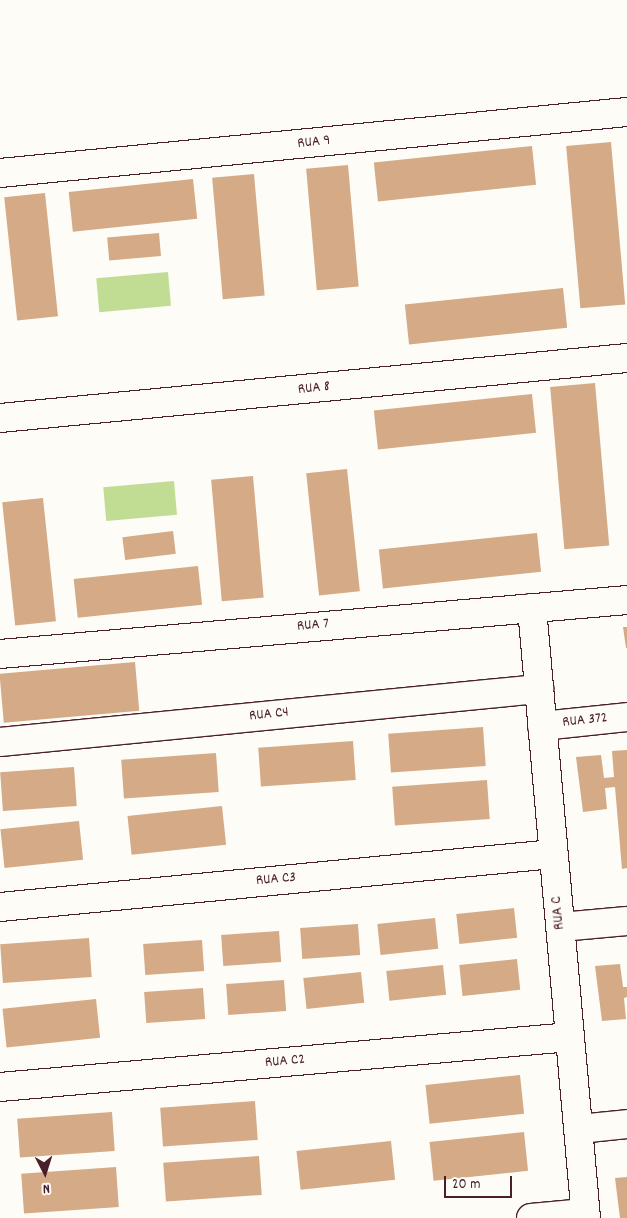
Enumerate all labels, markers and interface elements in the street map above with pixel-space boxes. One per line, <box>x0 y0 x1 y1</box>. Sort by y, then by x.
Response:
street label: RUA 9 <box>297 132 331 154</box>
street label: RUA 8 <box>297 378 331 400</box>
street label: RUA 7 <box>296 616 330 636</box>
street label: RUA C4 <box>248 704 290 726</box>
street label: RUA 372 <box>562 710 608 732</box>
street label: RUA C3 <box>255 869 297 891</box>
street label: RUA C <box>548 895 570 931</box>
street label: RUA C2 <box>264 1051 306 1073</box>
north arrow <box>20 1148 70 1198</box>
scale bar <box>447 1166 514 1198</box>
text: 20 m <box>452 1174 480 1196</box>
text: N <box>42 1178 51 1198</box>

